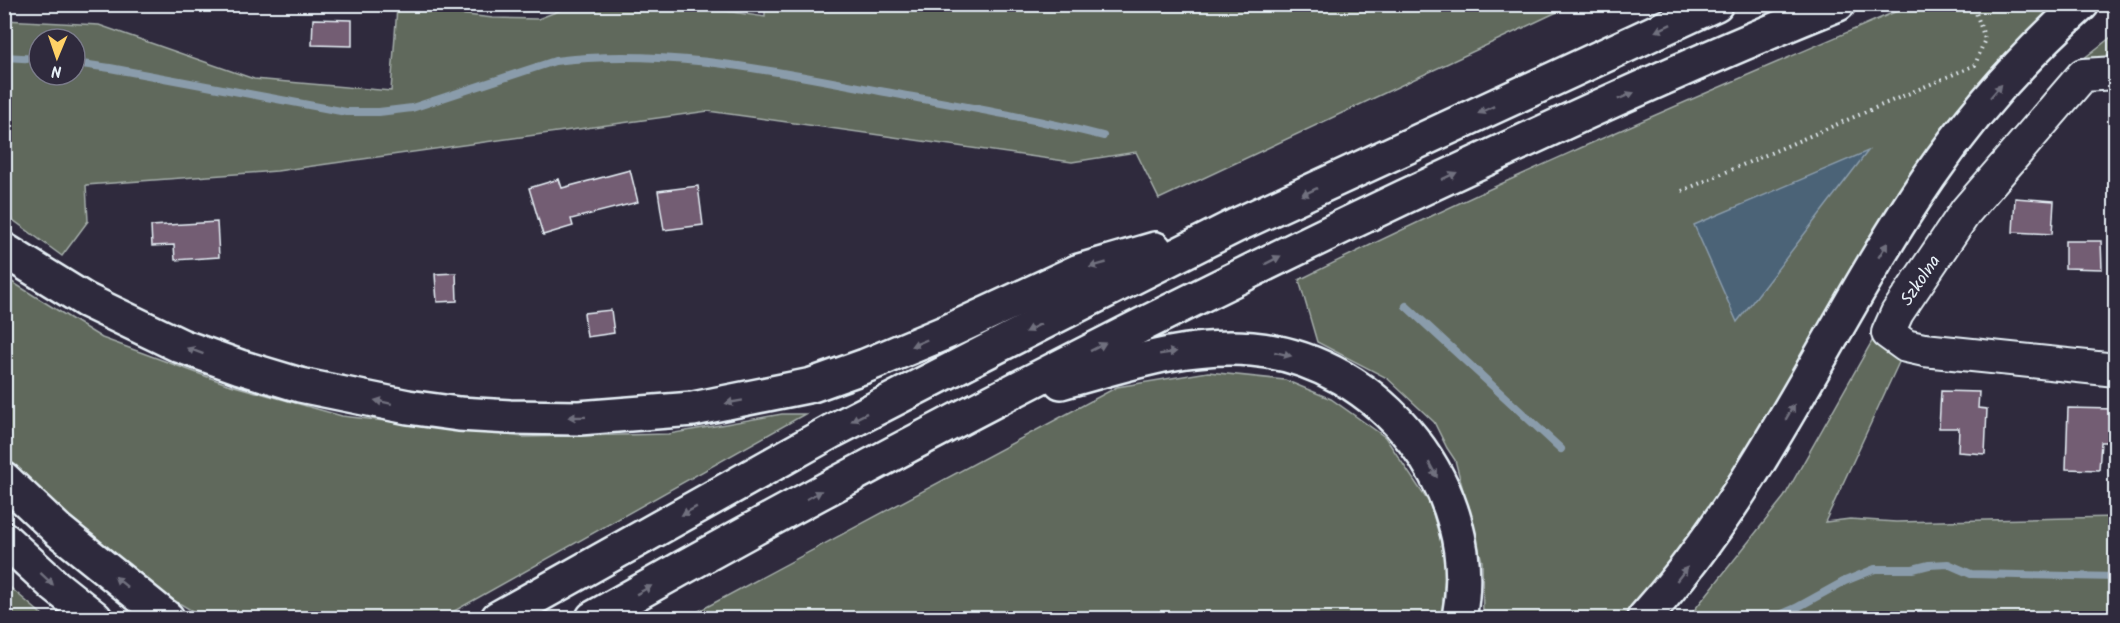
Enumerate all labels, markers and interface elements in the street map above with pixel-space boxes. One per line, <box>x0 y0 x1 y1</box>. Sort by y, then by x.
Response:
one-way arrow <box>1654 24 1671 33</box>
north arrow <box>27 27 87 87</box>
text: N <box>51 58 62 83</box>
one-way arrow <box>1989 84 2002 99</box>
one-way arrow <box>1618 91 1635 100</box>
one-way arrow <box>1477 106 1494 115</box>
one-way arrow <box>1440 172 1457 181</box>
one-way arrow <box>1300 187 1317 196</box>
one-way arrow <box>1878 241 1888 258</box>
street label: Szkolna <box>1893 249 1949 312</box>
one-way arrow <box>1264 255 1281 264</box>
one-way arrow <box>1089 261 1107 271</box>
one-way arrow <box>1024 323 1041 332</box>
one-way arrow <box>910 338 928 348</box>
one-way arrow <box>1090 342 1107 352</box>
one-way arrow <box>186 346 204 356</box>
one-way arrow <box>1158 348 1177 357</box>
one-way arrow <box>1274 350 1293 360</box>
one-way arrow <box>374 397 393 406</box>
one-way arrow <box>724 398 743 407</box>
one-way arrow <box>1785 403 1795 420</box>
one-way arrow <box>851 412 868 422</box>
one-way arrow <box>568 413 587 422</box>
one-way arrow <box>1428 462 1438 479</box>
one-way arrow <box>806 490 823 500</box>
one-way arrow <box>680 506 697 516</box>
one-way arrow <box>1675 566 1687 581</box>
one-way arrow <box>40 572 55 586</box>
one-way arrow <box>113 577 128 589</box>
one-way arrow <box>636 585 653 595</box>

